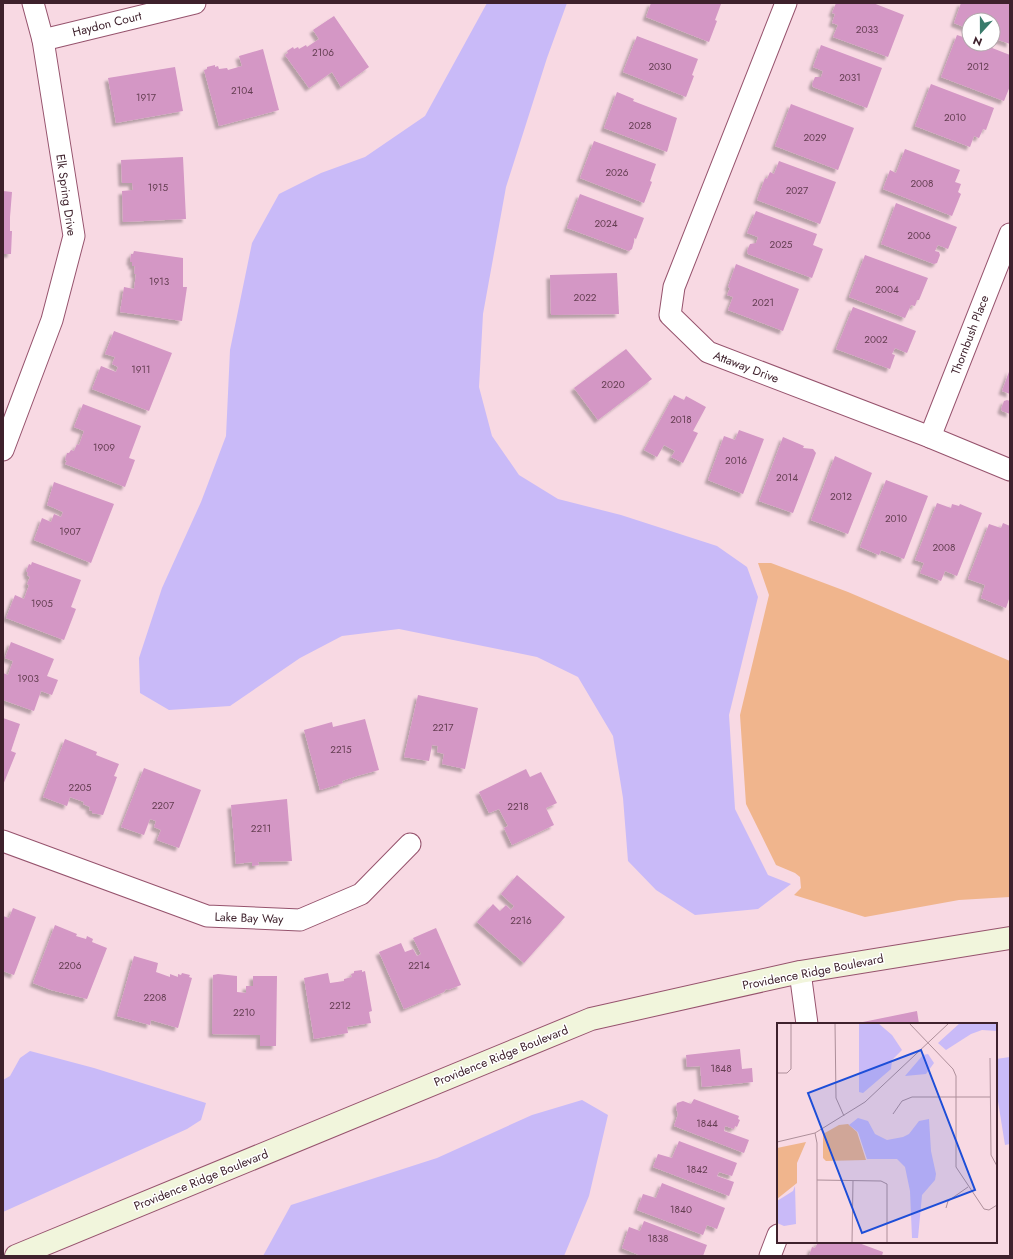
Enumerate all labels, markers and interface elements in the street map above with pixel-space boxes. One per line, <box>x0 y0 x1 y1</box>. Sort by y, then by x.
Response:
street label: Haydon Court <box>70 7 144 41</box>
north arrow <box>961 12 1001 52</box>
house number: 2033 <box>856 22 879 37</box>
text: N <box>970 32 984 50</box>
house number: 2106 <box>312 45 334 60</box>
house number: 2030 <box>648 59 672 74</box>
house number: 2012 <box>967 59 989 74</box>
house number: 2031 <box>839 70 861 85</box>
house number: 2104 <box>231 83 253 98</box>
house number: 1917 <box>136 90 157 105</box>
house number: 2010 <box>944 110 966 125</box>
house number: 2028 <box>629 118 651 133</box>
house number: 2029 <box>803 130 827 145</box>
street label: Elk Spring Drive <box>51 153 81 237</box>
house number: 2026 <box>605 165 629 180</box>
house number: 2008 <box>910 176 934 191</box>
house number: 1915 <box>148 180 169 195</box>
house number: 2027 <box>786 183 809 198</box>
house number: 2024 <box>594 216 618 231</box>
house number: 2006 <box>907 228 931 243</box>
house number: 2025 <box>769 237 793 252</box>
house number: 1913 <box>149 274 170 289</box>
house number: 2004 <box>875 282 899 297</box>
house number: 2022 <box>573 290 597 305</box>
street label: Thornbush Place <box>947 293 993 377</box>
house number: 2021 <box>752 295 774 310</box>
house number: 2002 <box>864 332 888 347</box>
street label: Attaway Drive <box>711 346 781 388</box>
house number: 1911 <box>131 362 151 377</box>
house number: 2020 <box>601 377 625 392</box>
house number: 2018 <box>670 412 692 427</box>
house number: 1909 <box>93 440 115 455</box>
house number: 2016 <box>725 453 747 468</box>
house number: 2014 <box>776 470 798 485</box>
house number: 2012 <box>830 489 852 504</box>
house number: 2010 <box>885 511 907 526</box>
house number: 1907 <box>59 524 82 539</box>
house number: 2008 <box>932 540 956 555</box>
house number: 1905 <box>31 596 53 611</box>
house number: 1903 <box>17 671 39 686</box>
house number: 2217 <box>432 720 454 735</box>
house number: 2215 <box>330 742 352 757</box>
house number: 2205 <box>68 780 92 795</box>
house number: 2207 <box>152 798 175 813</box>
house number: 2218 <box>507 799 529 814</box>
house number: 2211 <box>251 821 271 836</box>
street label: Lake Bay Way <box>214 908 285 928</box>
house number: 2216 <box>510 913 532 928</box>
street label: Providence Ridge Boulevard <box>741 949 885 995</box>
house number: 2206 <box>58 958 82 973</box>
house number: 2214 <box>408 958 430 973</box>
house number: 2208 <box>144 990 166 1005</box>
house number: 2212 <box>329 998 351 1013</box>
house number: 2210 <box>233 1005 255 1020</box>
street label: Providence Ridge Boulevard <box>431 1021 571 1091</box>
inset map <box>777 1023 997 1243</box>
house number: 1848 <box>710 1061 732 1076</box>
house number: 1844 <box>696 1116 718 1131</box>
street label: Providence Ridge Boulevard <box>131 1145 271 1215</box>
house number: 1842 <box>686 1162 708 1177</box>
house number: 1840 <box>670 1202 692 1217</box>
house number: 1838 <box>648 1231 668 1246</box>

